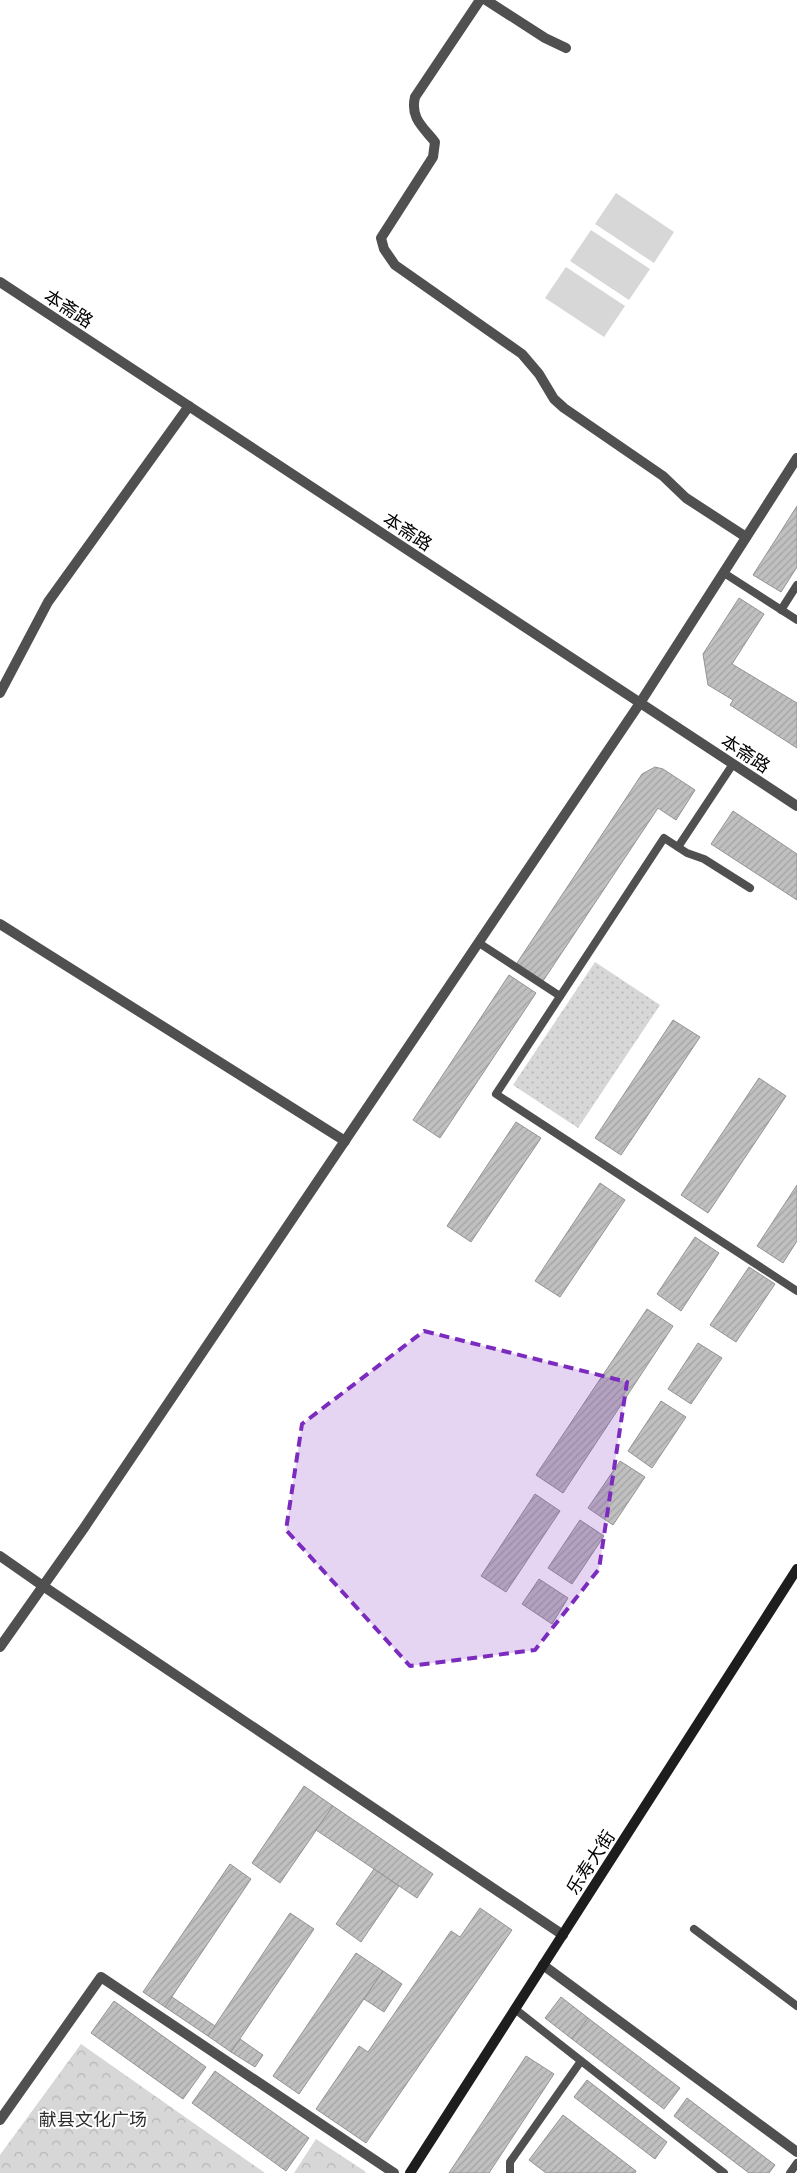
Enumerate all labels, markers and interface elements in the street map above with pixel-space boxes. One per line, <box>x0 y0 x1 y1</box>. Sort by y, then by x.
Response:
street label: 本斋路 <box>40 283 98 333</box>
street label: 本斋路 <box>379 506 437 556</box>
street label: 本斋路 <box>717 728 775 778</box>
street label: 乐寿大街 <box>560 1825 620 1899</box>
park label: 献县文化广场 <box>39 2107 147 2131</box>

